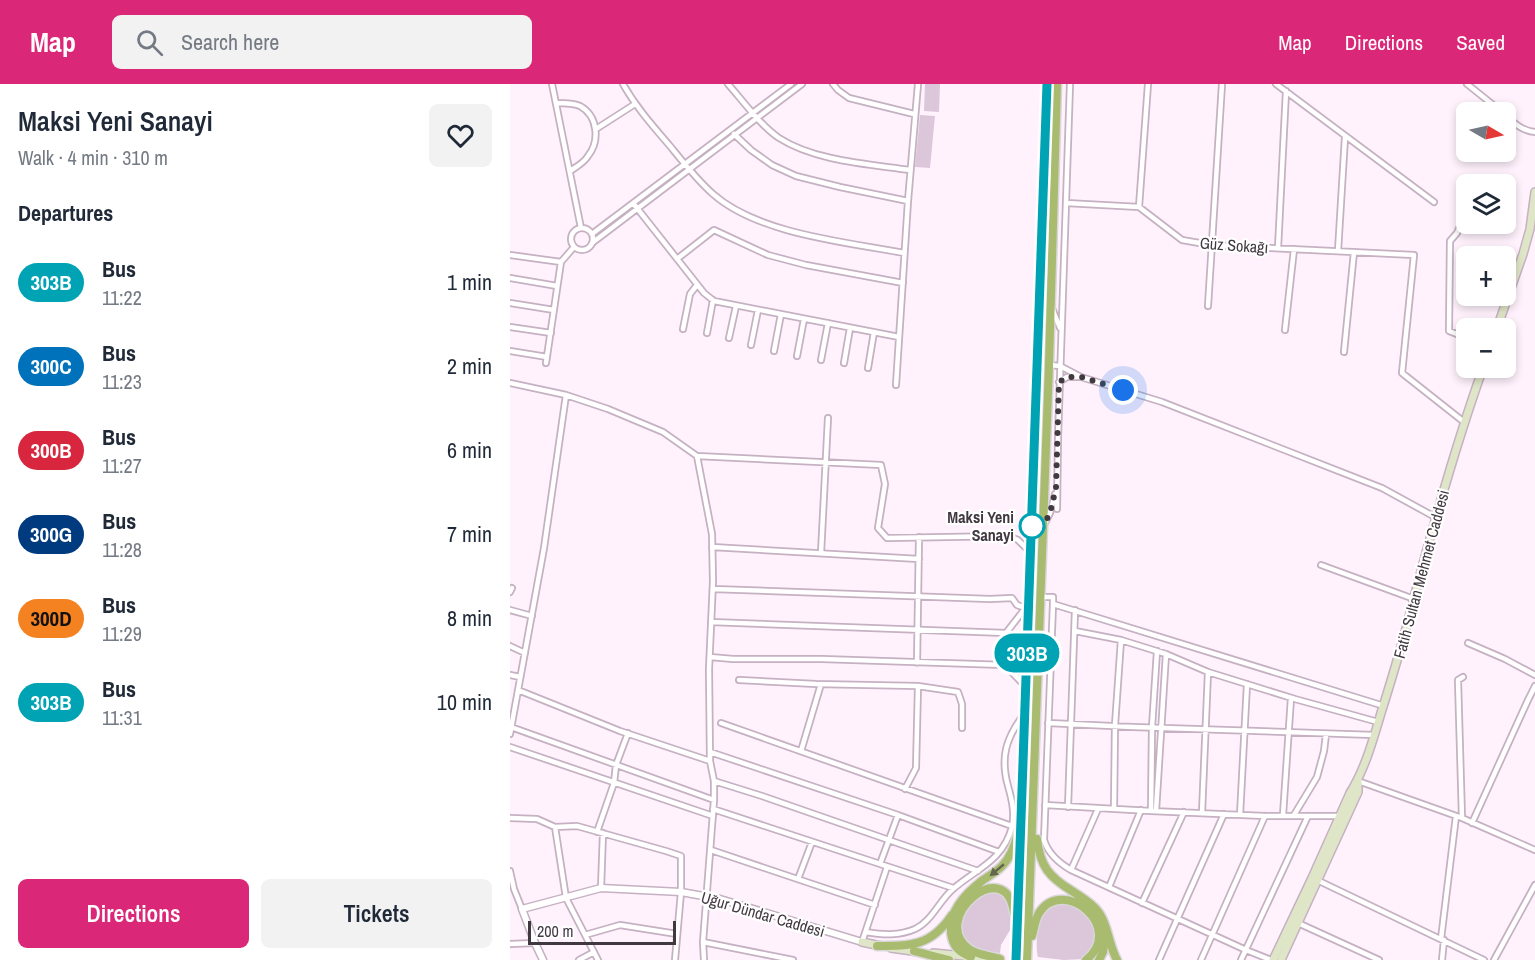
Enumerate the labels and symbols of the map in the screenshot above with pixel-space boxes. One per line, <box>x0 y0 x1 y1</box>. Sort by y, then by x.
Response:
north arrow <box>1456 102 1516 162</box>
street label: Güz Sokağı <box>1199 232 1269 258</box>
your location <box>1108 375 1138 405</box>
street label: Fatih Sultan Mehmet Caddesi <box>1388 487 1454 661</box>
place label: Maksi Yeni Sanayi <box>947 506 1014 546</box>
marker: Maksi Yeni Sanayi <box>1019 513 1045 539</box>
line badge: 303B <box>985 634 1069 672</box>
one-way arrow <box>989 863 1005 876</box>
street label: Uğur Dündar Caddesi <box>699 886 827 942</box>
scale bar <box>528 918 676 946</box>

